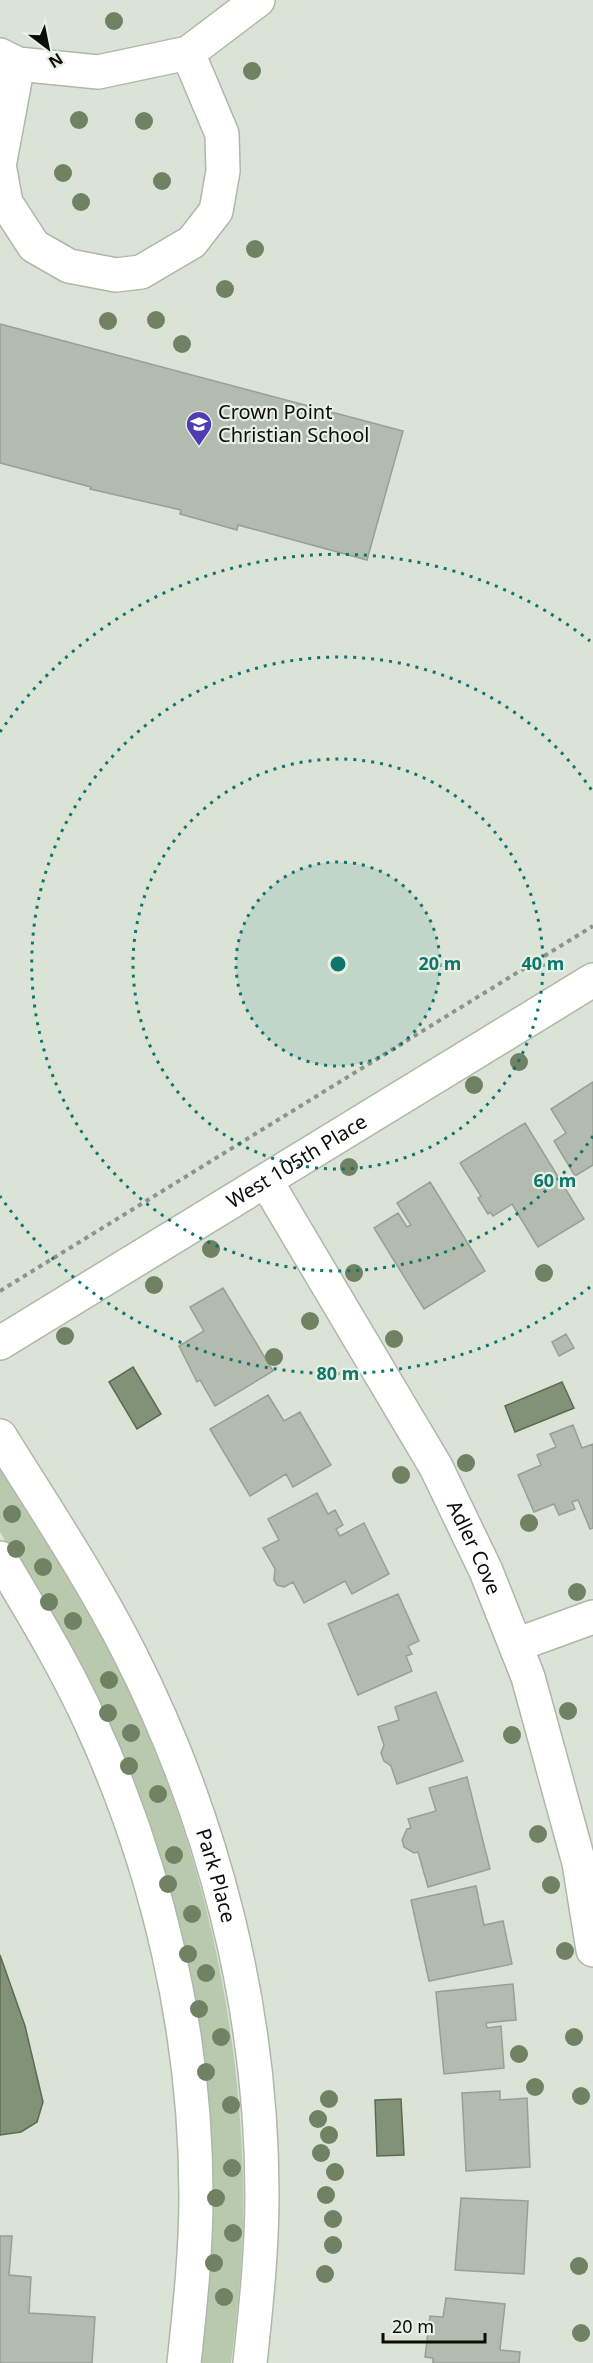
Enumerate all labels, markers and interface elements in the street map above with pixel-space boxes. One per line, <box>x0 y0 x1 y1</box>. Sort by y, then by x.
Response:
north arrow <box>18 18 78 78</box>
text: N <box>45 48 67 73</box>
place label: Crown Point Christian School <box>218 398 369 448</box>
school or university icon: Crown Point Christian School <box>184 409 214 447</box>
text: 20 m <box>419 951 461 975</box>
text: 40 m <box>522 951 564 975</box>
centre of rings <box>328 954 348 974</box>
street label: West 105th Place <box>221 1108 372 1214</box>
text: 60 m <box>534 1168 576 1192</box>
text: 80 m <box>317 1361 359 1385</box>
street label: Adler Cove <box>441 1496 508 1598</box>
street label: Park Place <box>190 1825 243 1925</box>
scale bar <box>383 2306 485 2344</box>
text: 20 m <box>392 2314 434 2338</box>

